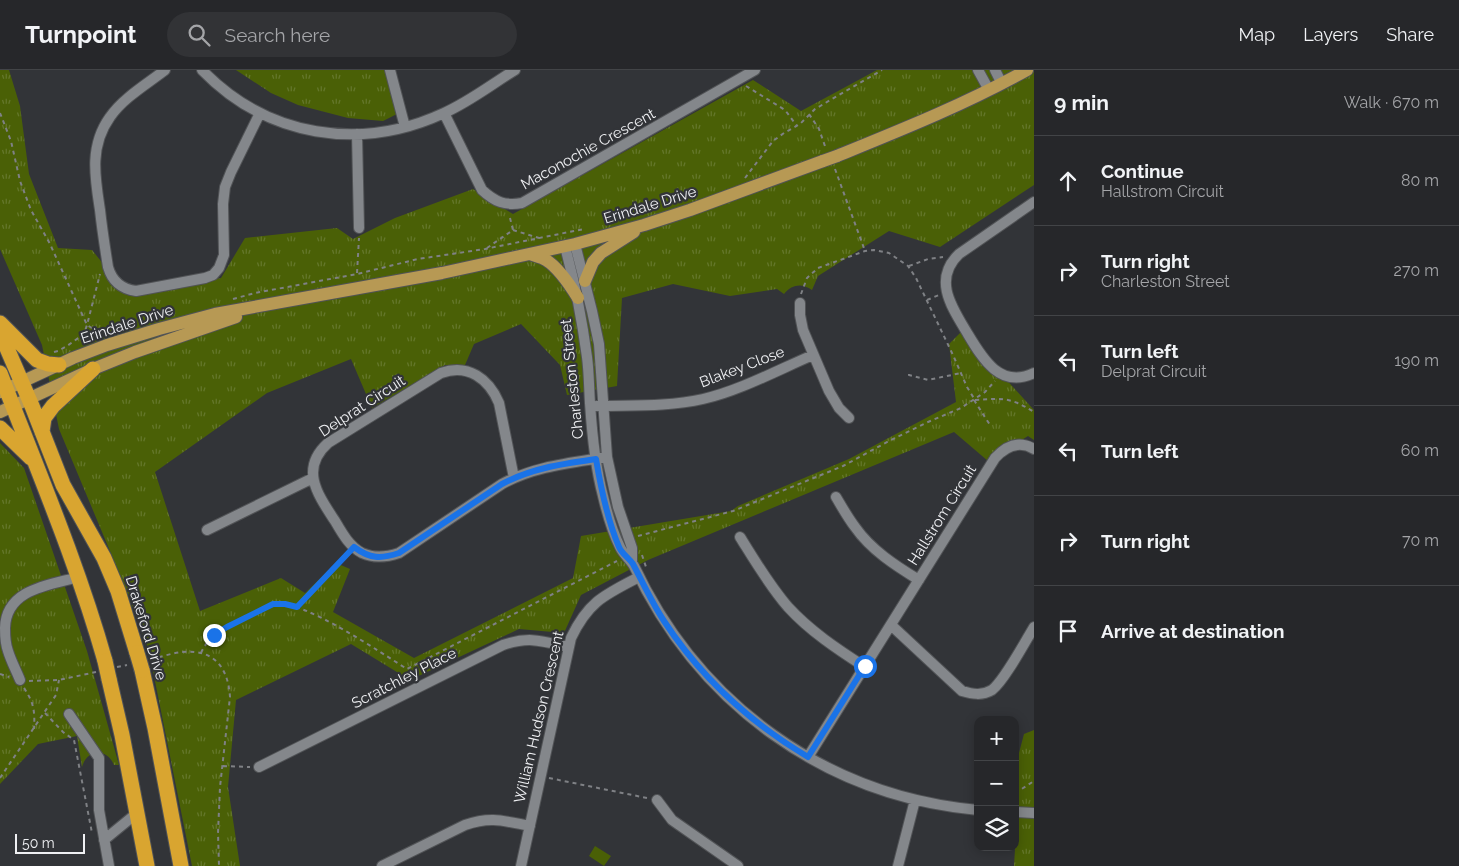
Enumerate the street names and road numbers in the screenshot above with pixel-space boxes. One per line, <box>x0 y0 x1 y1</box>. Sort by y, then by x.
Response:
street label: Maconochie Crescent <box>518 105 658 193</box>
street label: Erindale Drive <box>601 182 699 228</box>
street label: Erindale Drive <box>78 300 176 347</box>
street label: Charleston Street <box>557 318 587 440</box>
street label: Blakey Close <box>697 343 787 391</box>
street label: Delprat Circuit <box>316 371 408 441</box>
street label: Hallstrom Circuit <box>904 461 980 569</box>
street label: Drakeford Drive <box>122 574 170 682</box>
street label: William Hudson Crescent <box>510 629 568 805</box>
street label: Scratchley Place <box>349 644 460 712</box>

